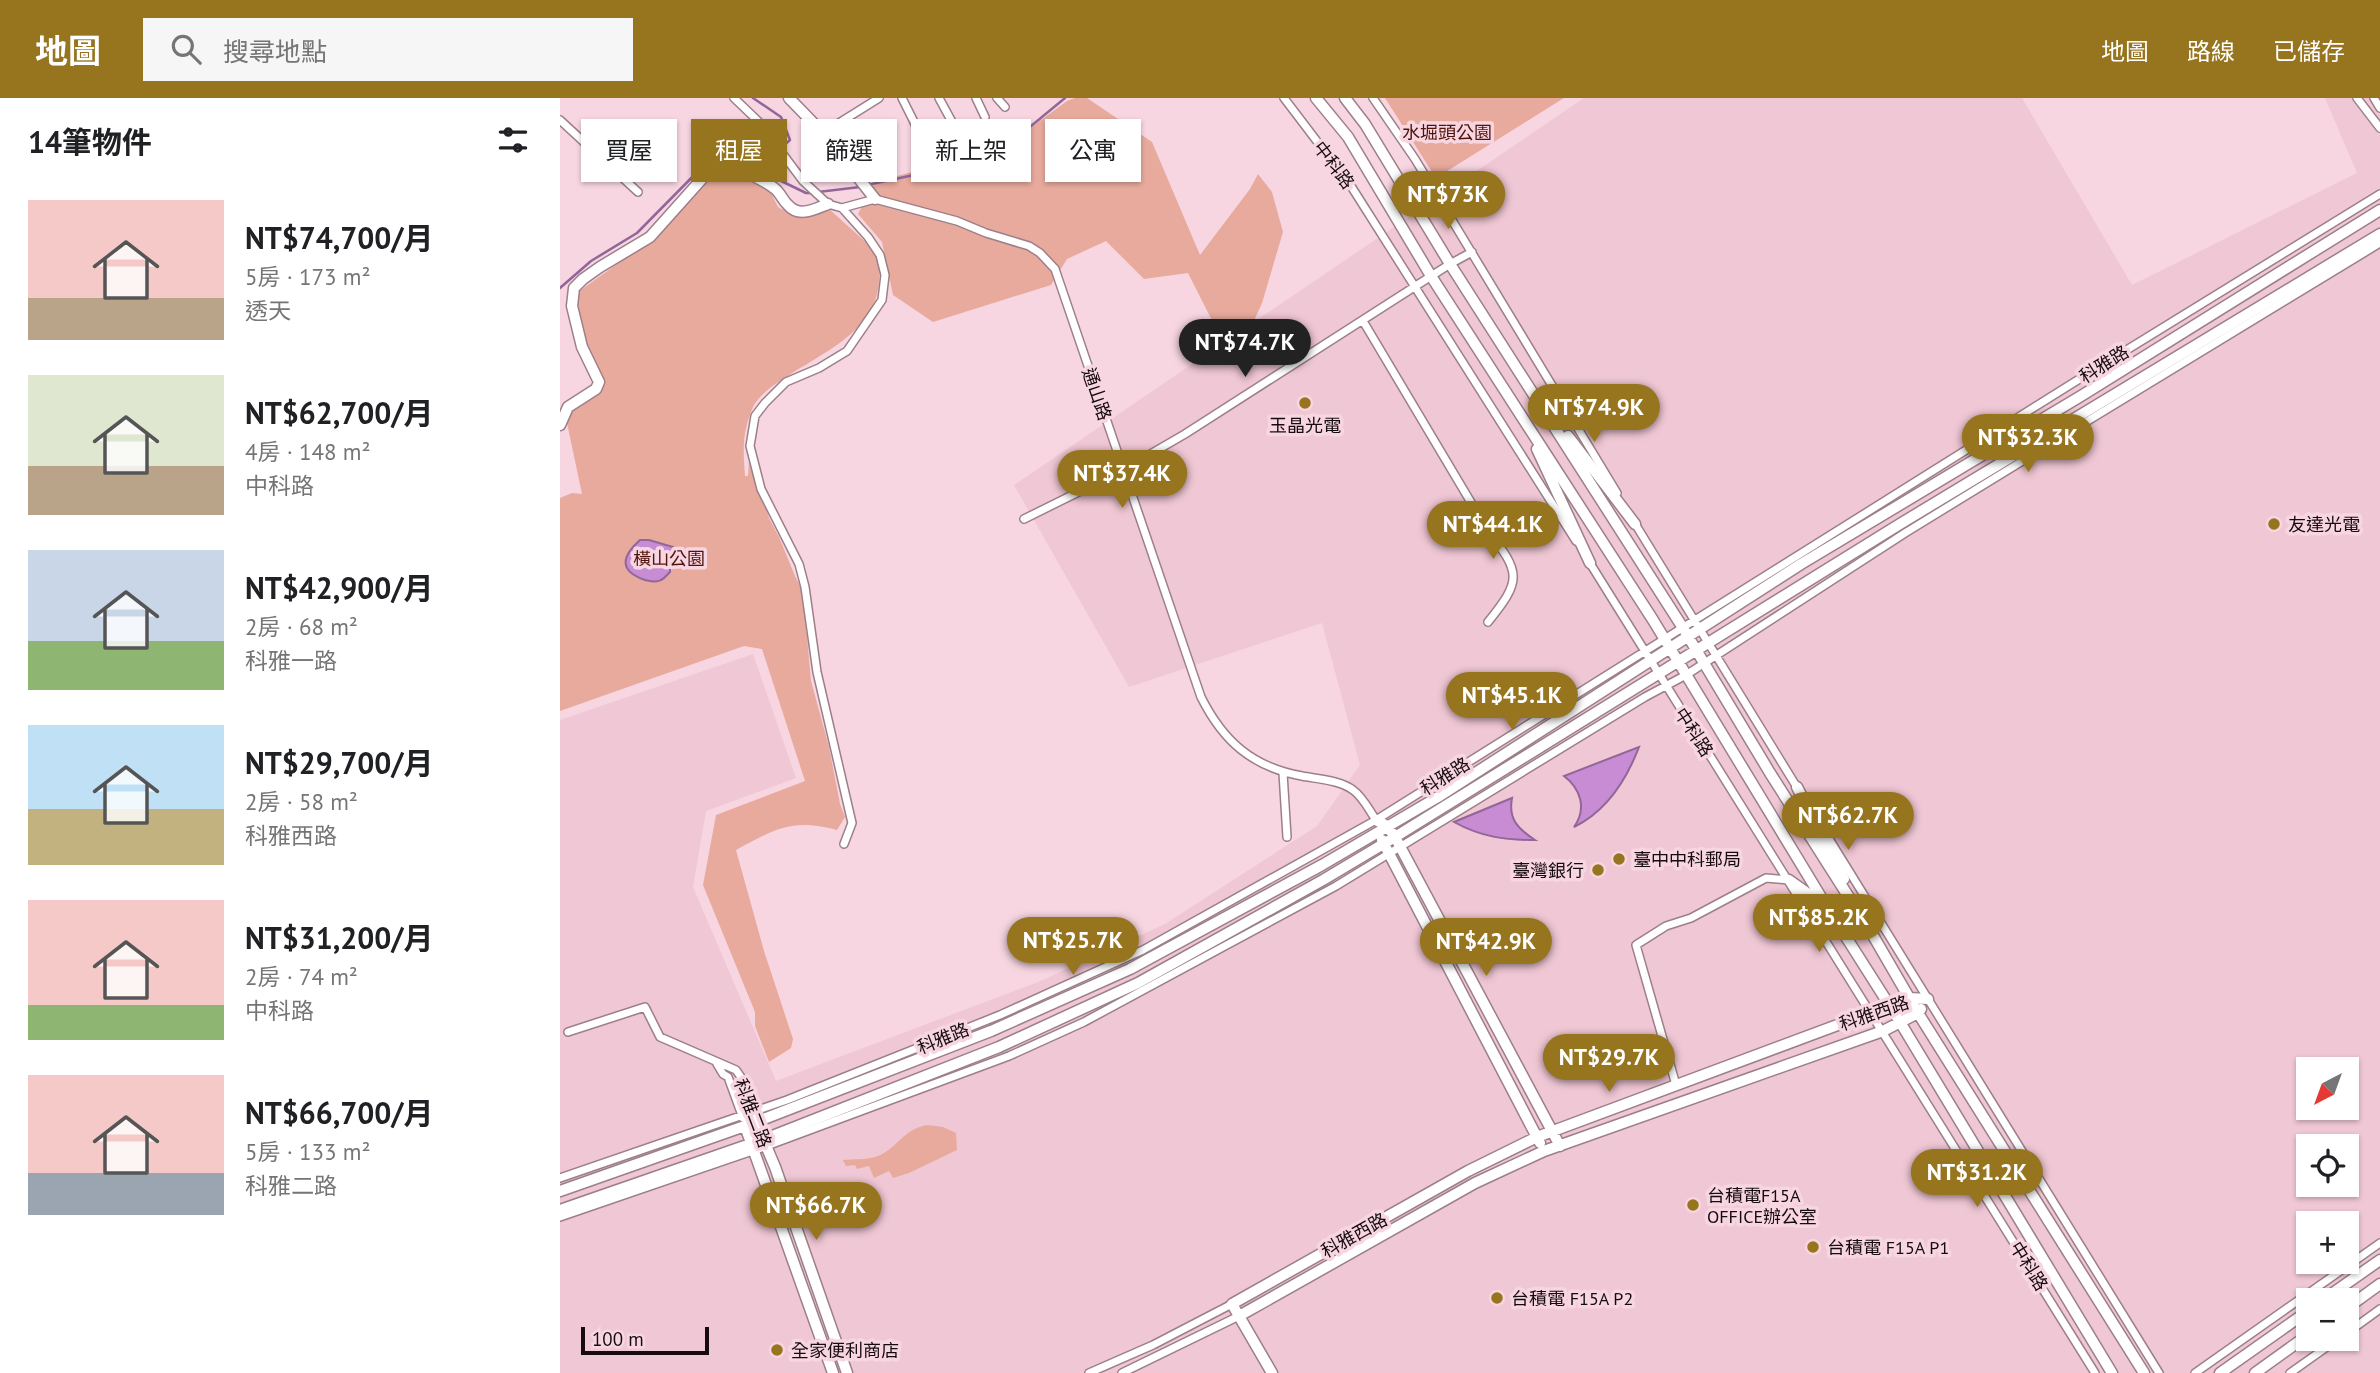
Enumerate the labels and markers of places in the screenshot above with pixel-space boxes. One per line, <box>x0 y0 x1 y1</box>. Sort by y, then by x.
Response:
pin: NT$73K <box>1391 172 1505 231</box>
pin: NT$74.7K <box>1173 320 1317 379</box>
pin: NT$74.9K <box>1522 384 1666 444</box>
marker: 玉晶光電 <box>1297 395 1313 411</box>
place label: 玉晶光電 <box>1269 414 1341 437</box>
pin: NT$32.3K <box>1956 414 2100 474</box>
pin: NT$37.4K <box>1050 450 1194 510</box>
pin: NT$44.1K <box>1421 502 1565 561</box>
place label: 友達光電 <box>2288 513 2360 536</box>
marker: 友達光電 <box>2266 516 2282 532</box>
pin: NT$45.1K <box>1440 672 1584 732</box>
pin: NT$62.7K <box>1776 792 1920 852</box>
place label: 臺中中科郵局 <box>1633 848 1741 871</box>
marker: 臺中中科郵局 <box>1611 851 1627 867</box>
place label: 臺灣銀行 <box>1512 859 1584 882</box>
marker: 臺灣銀行 <box>1590 862 1606 878</box>
pin: NT$85.2K <box>1747 894 1891 954</box>
pin: NT$25.7K <box>1001 918 1145 977</box>
pin: NT$42.9K <box>1414 918 1558 978</box>
pin: NT$29.7K <box>1537 1034 1681 1094</box>
pin: NT$31.2K <box>1905 1150 2049 1209</box>
pin: NT$66.7K <box>744 1182 888 1242</box>
place label: 台積電F15A OFFICE辦公室 <box>1707 1184 1817 1228</box>
marker: 台積電F15A OFFICE辦公室 <box>1685 1197 1701 1213</box>
place label: 台積電 F15A P1 <box>1827 1236 1949 1259</box>
marker: 台積電 F15A P1 <box>1805 1239 1821 1255</box>
place label: 台積電 F15A P2 <box>1511 1287 1633 1310</box>
marker: 台積電 F15A P2 <box>1489 1290 1505 1306</box>
place label: 全家便利商店 <box>791 1339 899 1362</box>
marker: 全家便利商店 <box>769 1342 785 1358</box>

